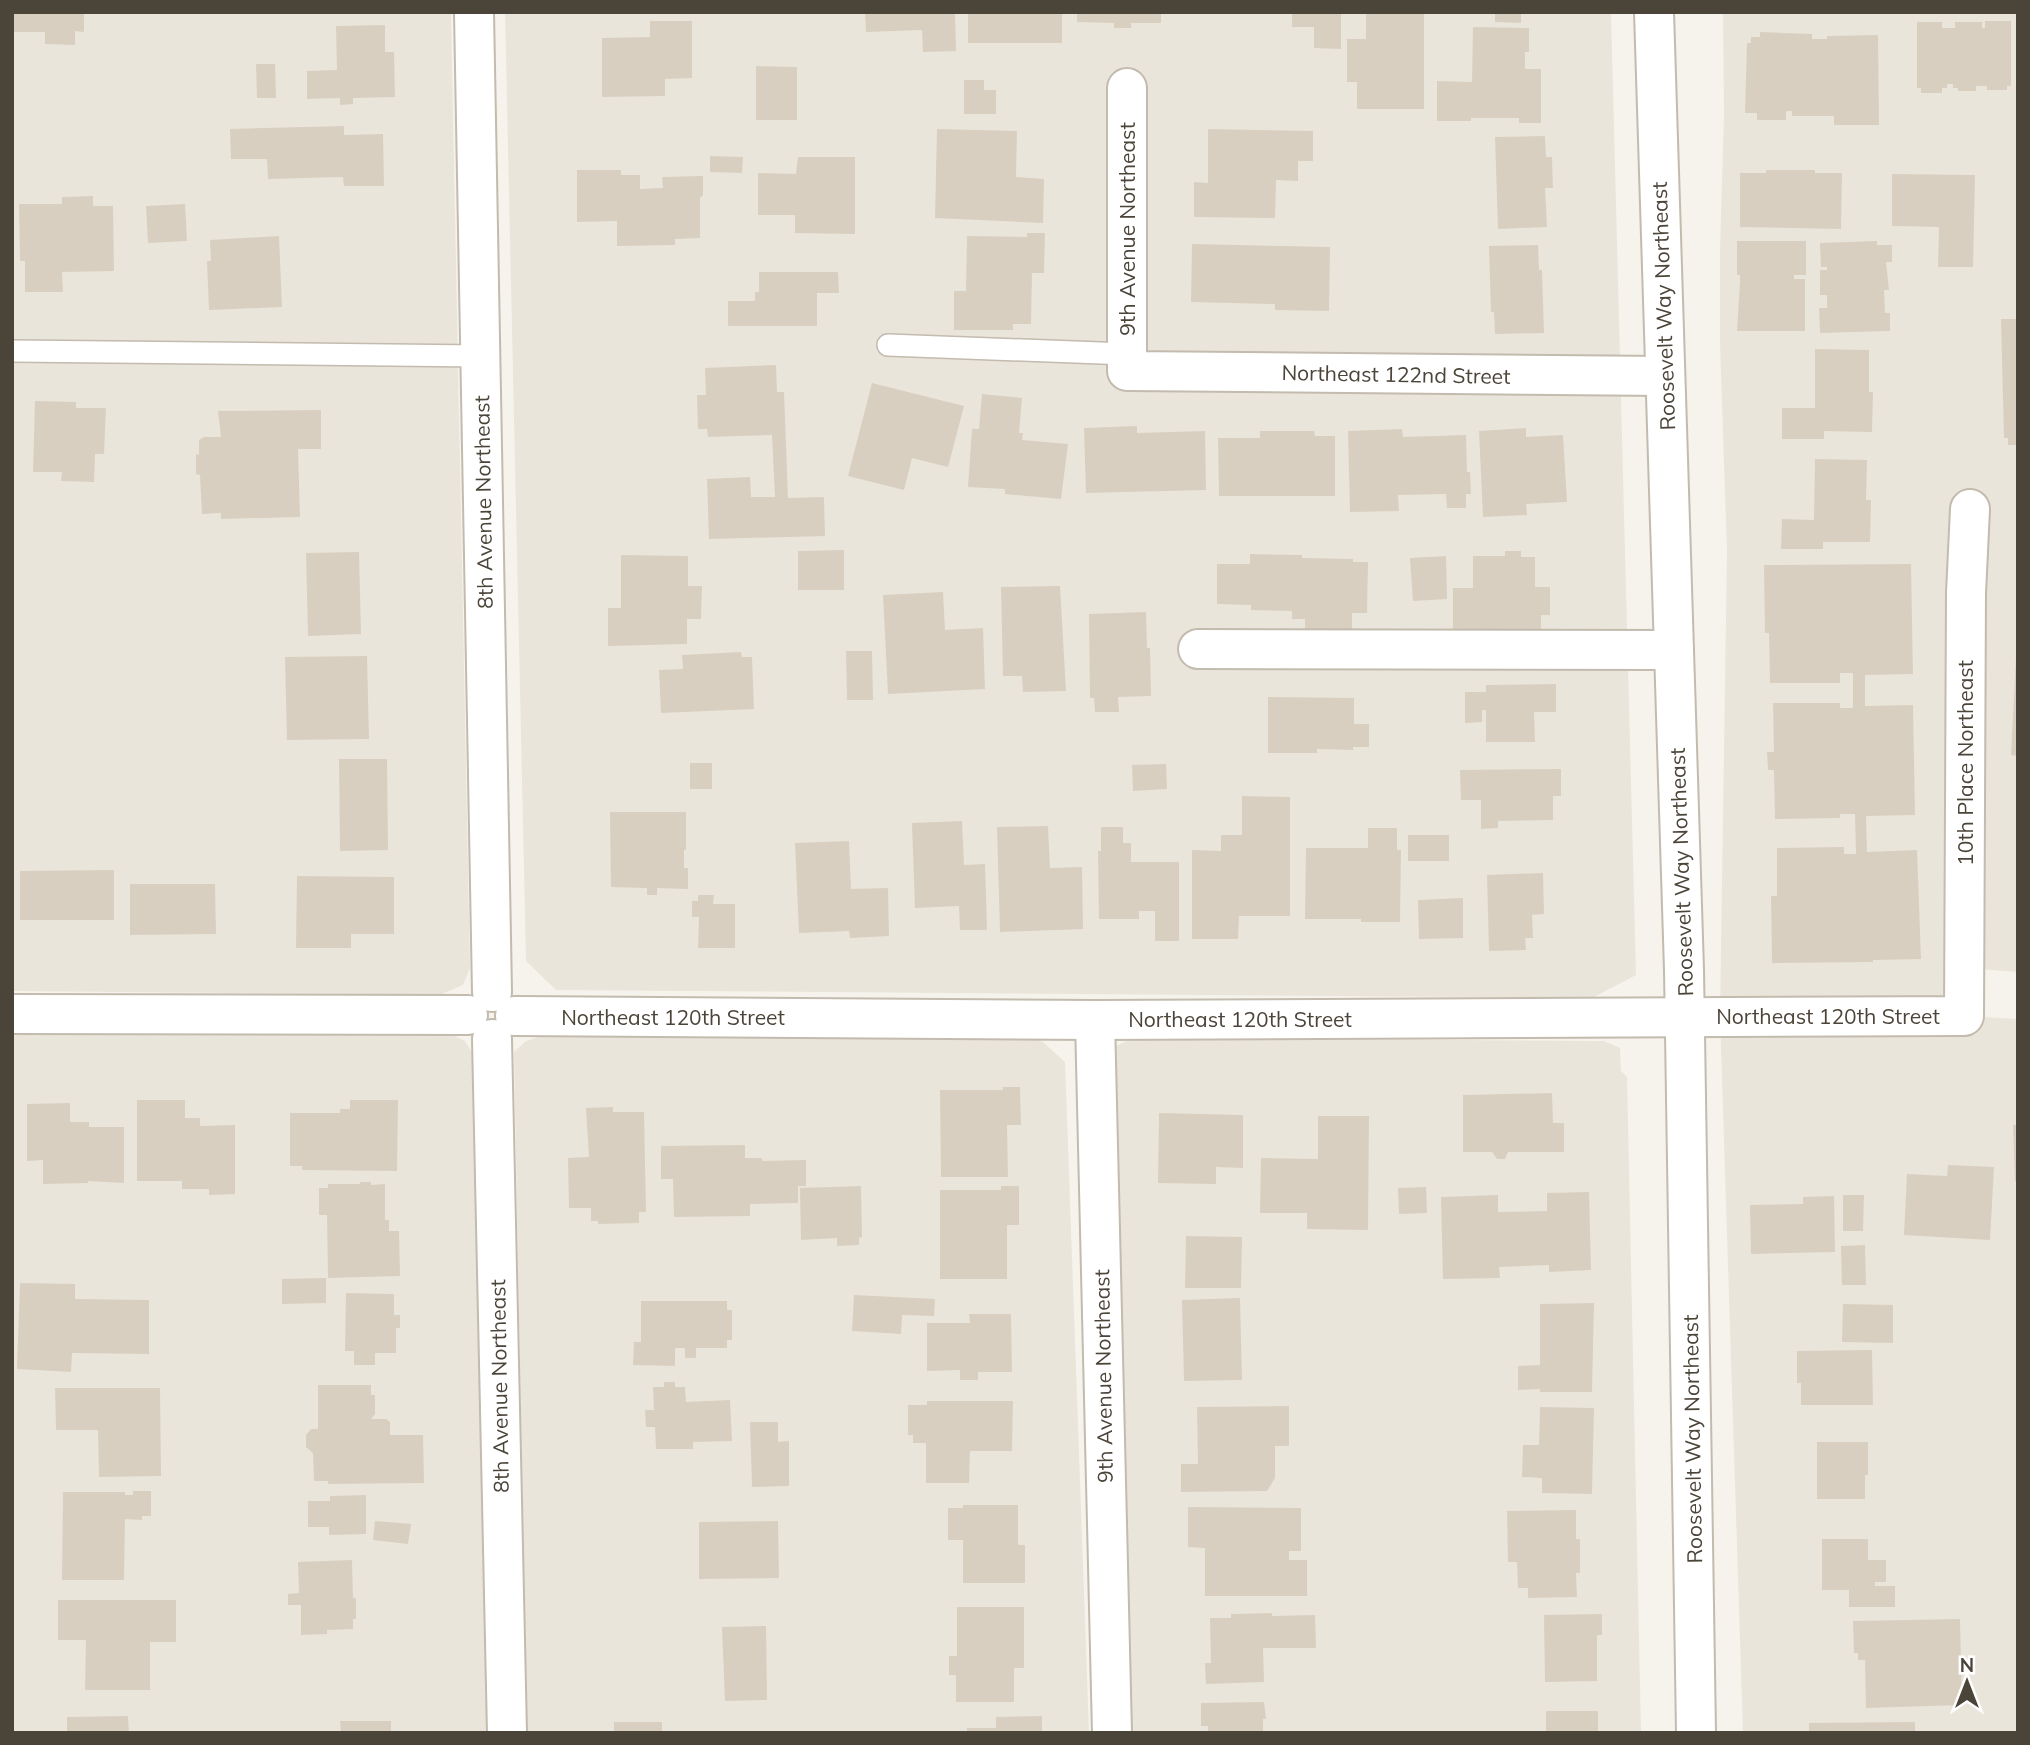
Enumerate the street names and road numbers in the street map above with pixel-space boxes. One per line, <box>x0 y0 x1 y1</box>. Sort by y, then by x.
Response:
street label: 9th Avenue Northeast <box>1114 122 1140 336</box>
street label: Roosevelt Way Northeast <box>1646 181 1680 431</box>
street label: Northeast 122nd Street <box>1281 359 1511 389</box>
street label: 8th Avenue Northeast <box>468 395 498 609</box>
street label: 10th Place Northeast <box>1952 660 1978 866</box>
street label: Roosevelt Way Northeast <box>1664 747 1698 997</box>
street label: Northeast 120th Street <box>1716 1003 1940 1029</box>
street label: Northeast 120th Street <box>561 1004 785 1030</box>
street label: Northeast 120th Street <box>1128 1006 1352 1032</box>
street label: 9th Avenue Northeast <box>1088 1269 1118 1483</box>
street label: 8th Avenue Northeast <box>484 1279 514 1493</box>
street label: Roosevelt Way Northeast <box>1677 1314 1707 1564</box>

